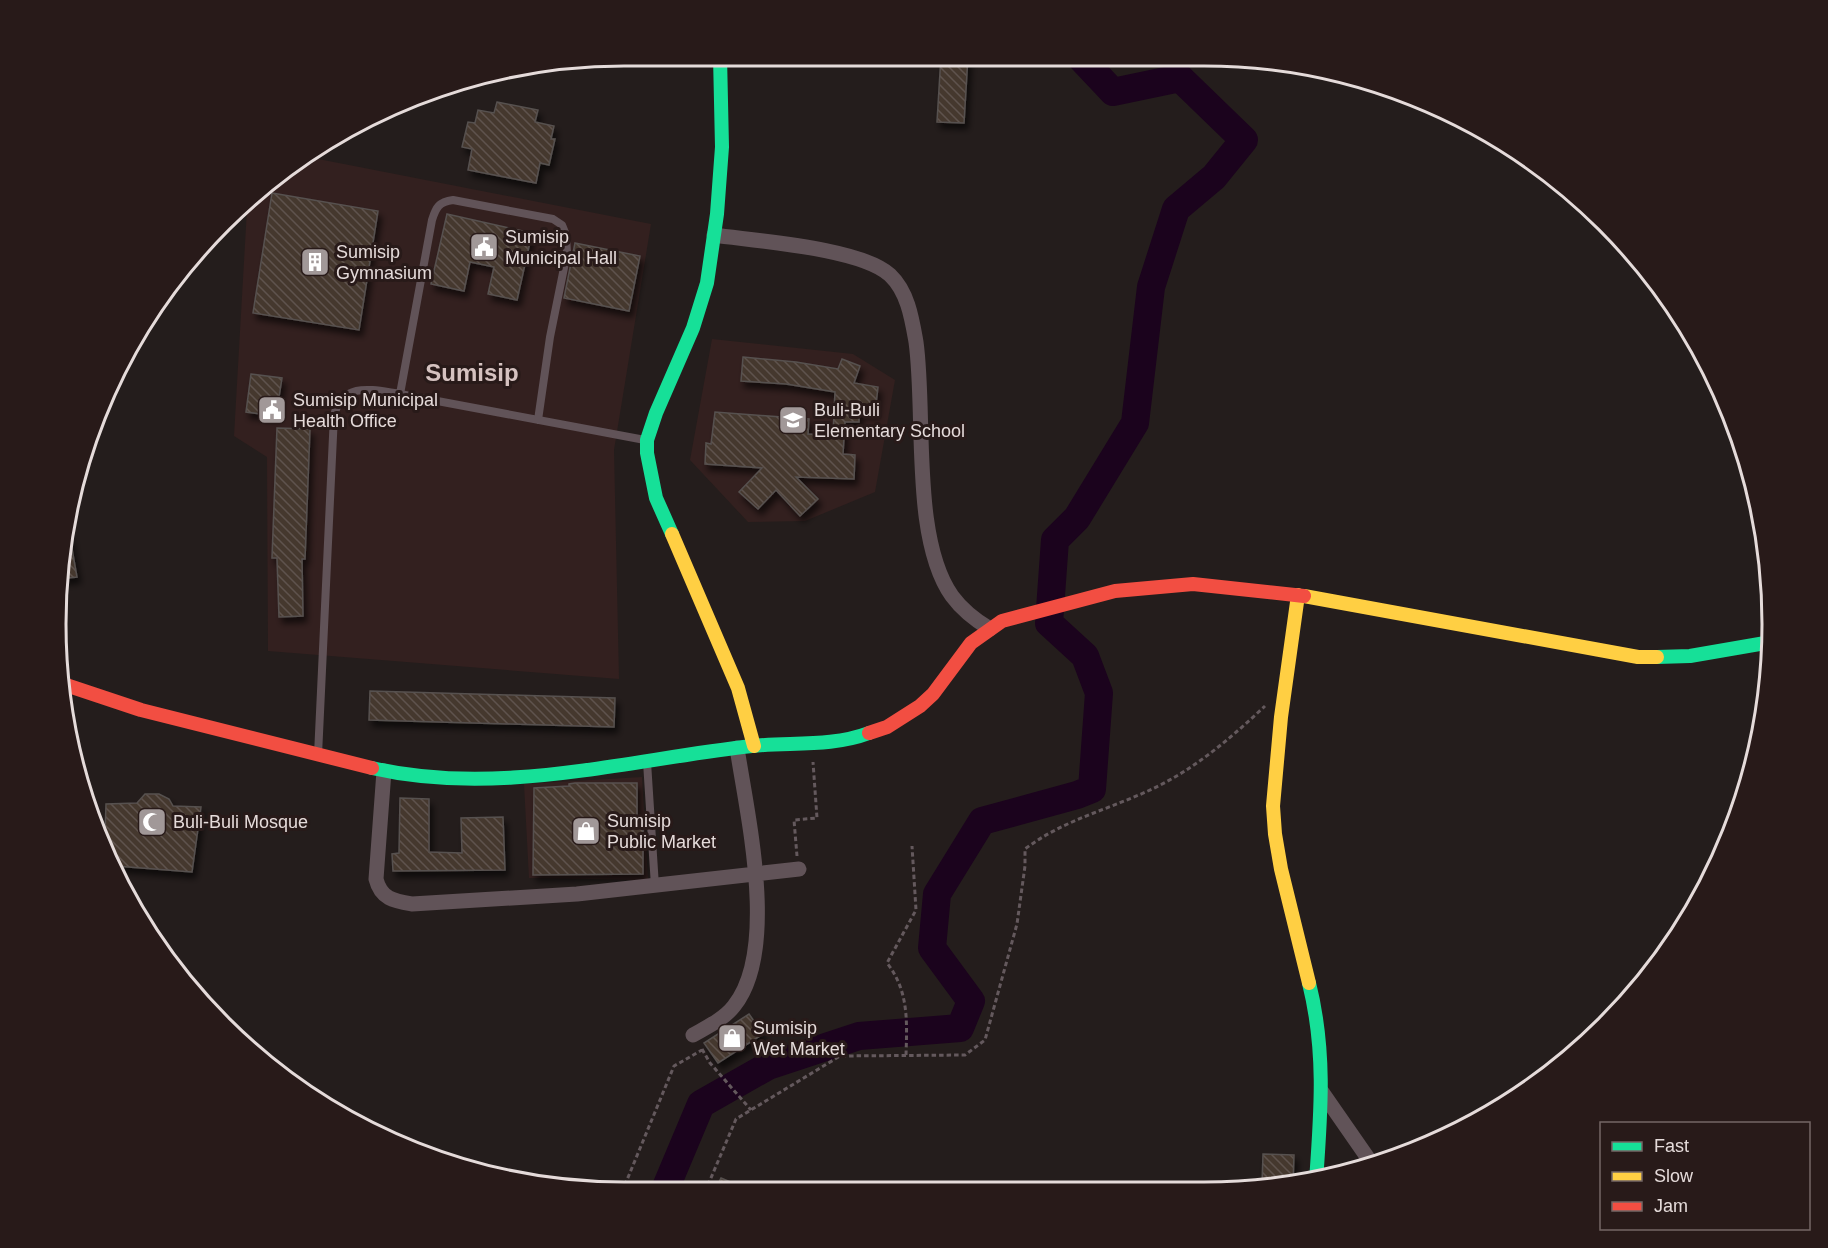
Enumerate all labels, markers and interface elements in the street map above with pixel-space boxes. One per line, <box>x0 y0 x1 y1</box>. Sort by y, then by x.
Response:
place label: Sumisip Municipal Hall <box>505 227 617 268</box>
public building icon: Sumisip Municipal Hall <box>468 231 500 263</box>
place label: Sumisip Gymnasium <box>336 242 432 283</box>
building icon: Sumisip Gymnasium <box>299 246 331 278</box>
district label: Sumisip <box>425 359 519 386</box>
place label: Sumisip Municipal Health Office <box>293 390 438 431</box>
public building icon: Sumisip Municipal Health Office <box>256 394 288 426</box>
place label: Buli-Buli Elementary School <box>814 400 965 441</box>
school or university icon: Buli-Buli Elementary School <box>777 404 809 436</box>
mosque icon: Buli-Buli Mosque <box>136 806 168 838</box>
place label: Sumisip Public Market <box>607 811 716 852</box>
place label: Buli-Buli Mosque <box>173 812 308 832</box>
shop icon: Sumisip Public Market <box>570 815 602 847</box>
place label: Sumisip Wet Market <box>753 1018 845 1059</box>
shop icon: Sumisip Wet Market <box>716 1022 748 1054</box>
legend <box>1600 1122 1810 1230</box>
text: Fast <box>1654 1136 1689 1156</box>
text: Slow <box>1654 1166 1694 1186</box>
text: Jam <box>1654 1196 1688 1216</box>

